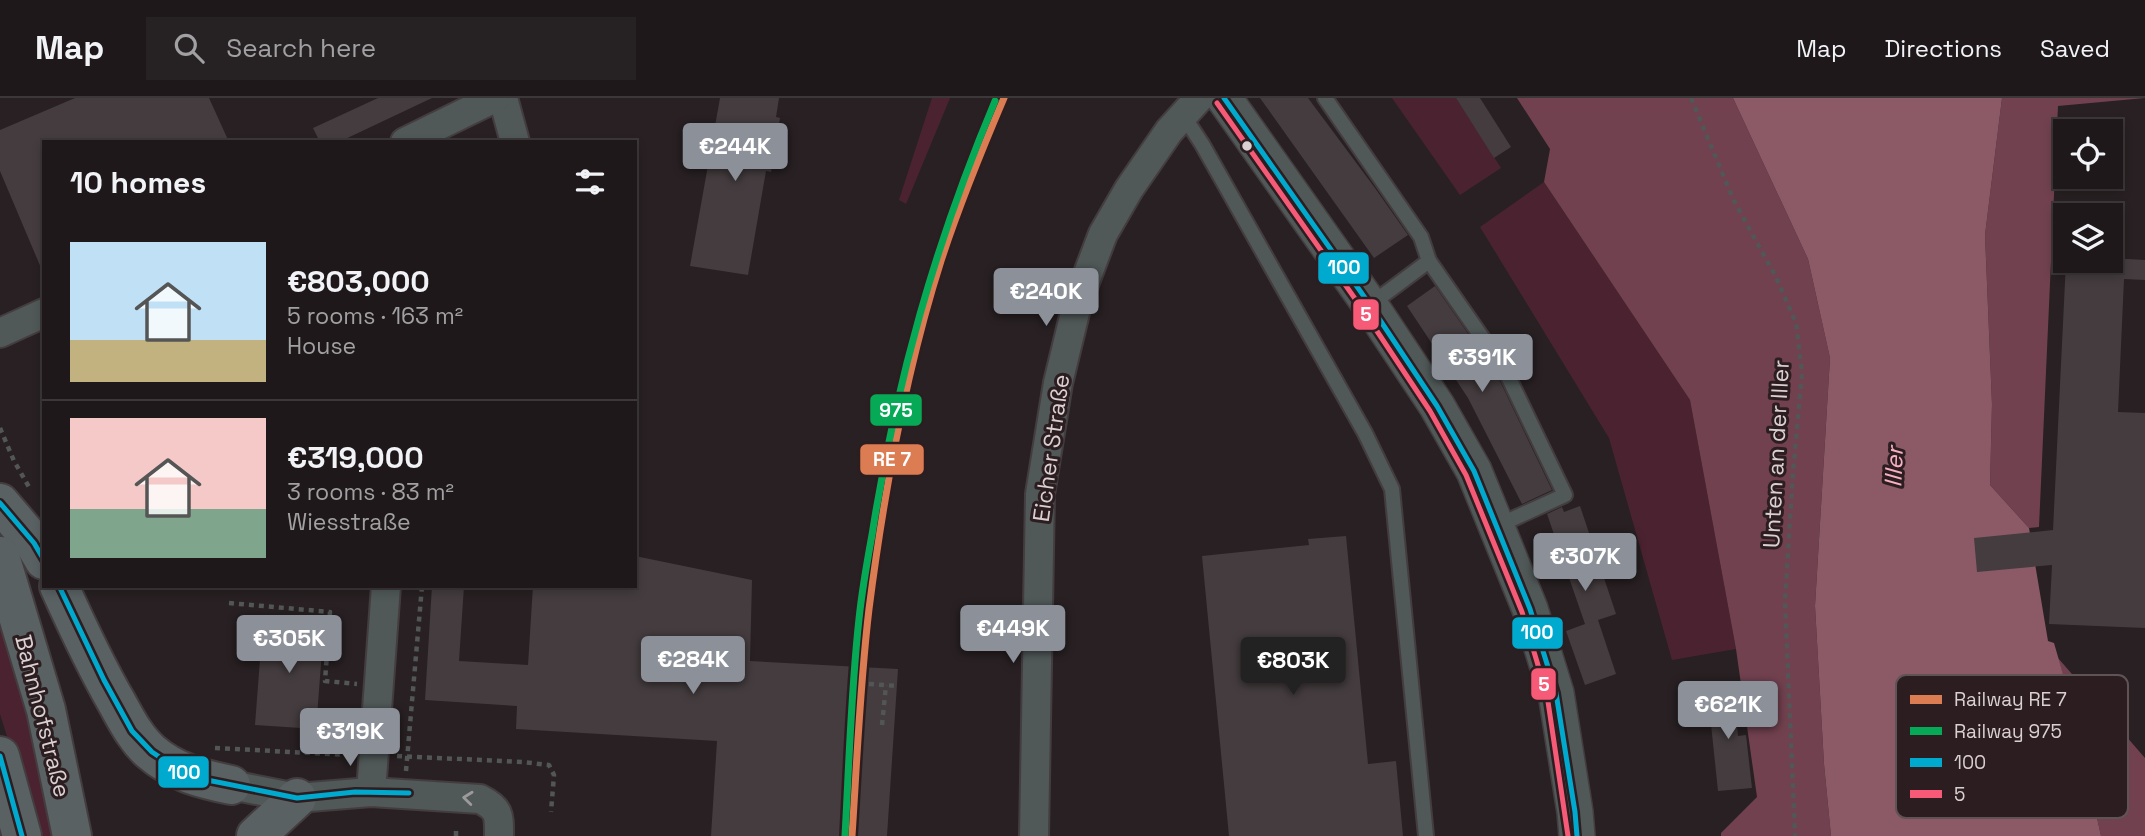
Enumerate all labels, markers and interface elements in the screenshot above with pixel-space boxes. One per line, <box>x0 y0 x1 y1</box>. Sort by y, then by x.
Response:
search box <box>146 17 636 80</box>
text: Map <box>35 27 104 69</box>
icon: search <box>170 29 208 67</box>
text: Search here <box>226 31 376 65</box>
text: Map <box>1796 33 1846 64</box>
text: Directions <box>1884 33 2002 64</box>
text: Saved <box>2040 33 2110 64</box>
map controls <box>2053 119 2123 273</box>
button: locate <box>2053 119 2123 189</box>
pin: €244K <box>686 123 784 183</box>
text: €244K <box>699 131 771 161</box>
unlabelled marker <box>1240 139 1254 153</box>
text: 10 homes <box>70 163 206 202</box>
icon: filters <box>571 163 609 201</box>
button: layers <box>2053 203 2123 273</box>
line badge: 100 <box>1317 251 1370 285</box>
text: 100 <box>1327 255 1361 280</box>
text: €803,000 <box>287 262 430 301</box>
pin: €240K <box>997 268 1095 328</box>
icon: home <box>126 270 210 354</box>
text: €240K <box>1010 276 1082 306</box>
line badge: 5 <box>1352 298 1380 331</box>
text: 5 rooms · 163 m² <box>287 301 463 331</box>
text: 5 <box>1360 302 1372 327</box>
text: House <box>287 331 356 361</box>
pin: €391K <box>1433 334 1531 394</box>
text: €391K <box>1448 342 1516 372</box>
street label: Unten an der Iller <box>1756 359 1796 549</box>
street label: Eicher Straße <box>1026 372 1076 524</box>
line badge: 975 <box>869 393 923 427</box>
text: 975 <box>879 398 913 423</box>
text: €319,000 <box>287 438 424 477</box>
line badge: RE 7 <box>859 443 925 476</box>
water label: Iller <box>1877 443 1910 488</box>
icon: home <box>126 446 210 530</box>
text: RE 7 <box>873 447 911 472</box>
text: 3 rooms · 83 m² <box>287 477 454 507</box>
text: Wiesstraße <box>287 507 411 537</box>
pin: €307K <box>1536 533 1634 593</box>
text: €307K <box>1549 541 1621 571</box>
pin: €449K <box>964 606 1062 665</box>
text: €449K <box>976 613 1050 643</box>
pin: €305K <box>240 616 338 675</box>
line badge: 100 <box>1511 616 1564 650</box>
text: 100 <box>1520 620 1554 645</box>
text: €305K <box>253 623 325 653</box>
street label: Bahnhofstraße <box>8 632 78 800</box>
pin: €284K <box>644 636 742 696</box>
pin: €803K <box>1244 638 1342 697</box>
text: €284K <box>657 644 729 674</box>
text: €803K <box>1257 645 1329 675</box>
line badge: 5 <box>1530 667 1557 701</box>
text: 5 <box>1538 672 1550 697</box>
legend <box>1896 675 2128 818</box>
pin: €621K <box>1679 682 1777 741</box>
text: Railway RE 7 <box>1954 687 2067 712</box>
text: €621K <box>1694 689 1762 719</box>
pin: €319K <box>301 708 399 768</box>
text: €319K <box>316 716 384 746</box>
text: Railway 975 <box>1954 719 2062 744</box>
text: 100 <box>1954 750 1986 775</box>
line badge: 100 <box>157 755 210 789</box>
text: 100 <box>167 760 201 785</box>
text: 5 <box>1954 782 1965 807</box>
one-way arrow <box>462 790 473 805</box>

